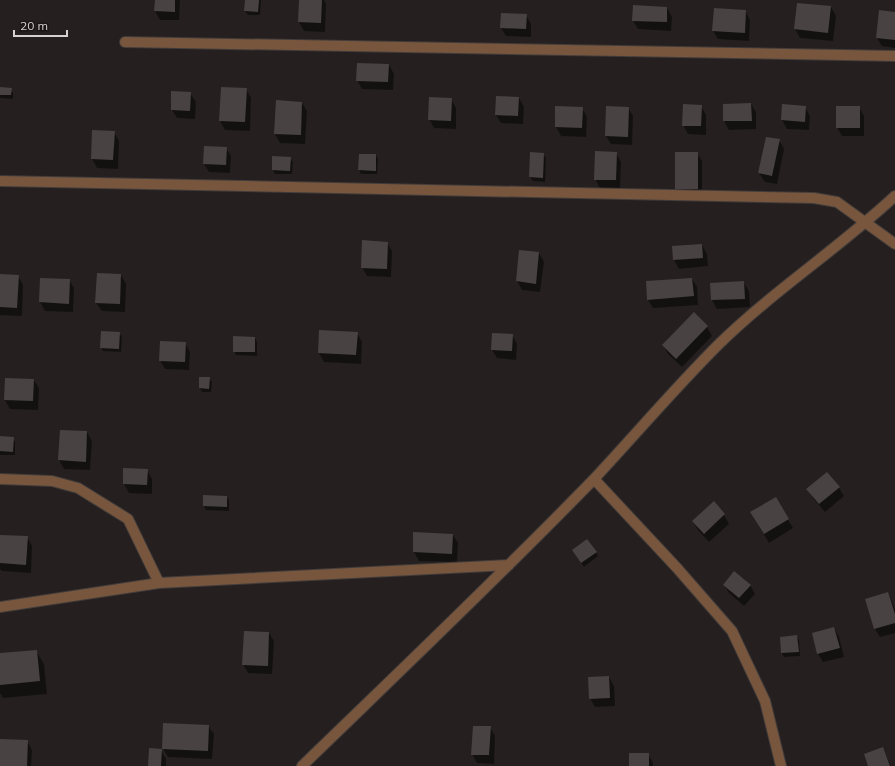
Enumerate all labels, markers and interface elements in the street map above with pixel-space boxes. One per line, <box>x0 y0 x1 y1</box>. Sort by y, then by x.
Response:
scale bar <box>14 12 67 38</box>
text: 20 m <box>20 18 48 33</box>

